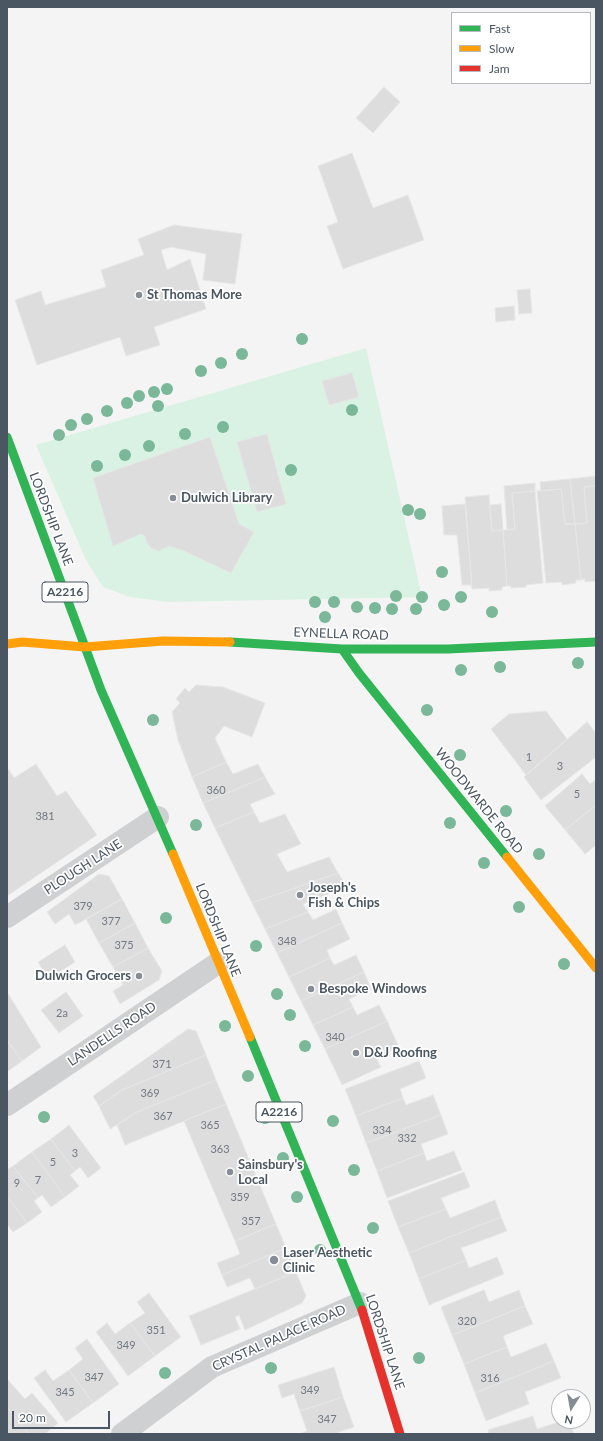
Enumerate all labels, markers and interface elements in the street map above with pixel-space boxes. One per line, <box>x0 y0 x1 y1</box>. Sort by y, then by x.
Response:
legend <box>451 12 591 84</box>
text: Fast <box>489 21 510 36</box>
text: Slow <box>489 41 514 56</box>
text: Jam <box>489 61 510 76</box>
place label: St Thomas More <box>147 287 242 303</box>
marker: St Thomas More <box>134 290 144 300</box>
street label: LORDSHIP LANE <box>26 470 76 568</box>
place label: Dulwich Library <box>181 490 272 506</box>
marker: Dulwich Library <box>168 493 178 503</box>
road number: A2216 <box>42 582 88 602</box>
street label: EYNELLA ROAD <box>293 625 389 643</box>
street label: WOODWARDE ROAD <box>432 745 526 857</box>
house number: 1 <box>526 750 532 764</box>
house number: 3 <box>557 759 563 773</box>
house number: 360 <box>206 783 226 797</box>
house number: 5 <box>574 787 580 801</box>
house number: 381 <box>35 809 55 823</box>
street label: PLOUGH LANE <box>41 836 125 898</box>
place label: Joseph's Fish & Chips <box>308 880 380 911</box>
street label: LORDSHIP LANE <box>192 881 244 979</box>
marker: Joseph's Fish & Chips <box>295 890 305 900</box>
house number: 379 <box>73 899 93 913</box>
house number: 377 <box>101 914 121 928</box>
house number: 348 <box>277 934 297 948</box>
house number: 375 <box>114 938 134 952</box>
place label: Dulwich Grocers <box>35 968 131 984</box>
marker: Dulwich Grocers <box>134 971 144 981</box>
place label: Bespoke Windows <box>319 981 427 997</box>
marker: Bespoke Windows <box>306 984 316 994</box>
street label: LANDELLS ROAD <box>65 999 159 1069</box>
house number: 2a <box>56 1006 68 1020</box>
house number: 340 <box>325 1030 345 1044</box>
place label: D&J Roofing <box>364 1045 437 1061</box>
marker: D&J Roofing <box>351 1048 361 1058</box>
house number: 371 <box>152 1057 172 1071</box>
house number: 369 <box>140 1086 160 1100</box>
road number: A2216 <box>256 1102 302 1122</box>
house number: 367 <box>153 1109 173 1123</box>
house number: 365 <box>200 1118 220 1132</box>
house number: 334 <box>372 1123 392 1137</box>
house number: 332 <box>397 1131 417 1145</box>
house number: 363 <box>210 1142 230 1156</box>
house number: 3 <box>72 1146 78 1160</box>
house number: 5 <box>50 1155 56 1169</box>
place label: Sainsbury's Local <box>238 1157 303 1188</box>
marker: Sainsbury's Local <box>225 1167 235 1177</box>
house number: 7 <box>35 1173 41 1187</box>
house number: 9 <box>14 1176 20 1190</box>
house number: 359 <box>230 1190 250 1204</box>
house number: 357 <box>241 1214 261 1228</box>
place label: Laser Aesthetic Clinic <box>283 1245 372 1276</box>
marker: Laser Aesthetic Clinic <box>268 1254 280 1266</box>
street label: LORDSHIP LANE <box>362 1292 408 1392</box>
street label: CRYSTAL PALACE ROAD <box>210 1301 348 1375</box>
house number: 320 <box>457 1314 477 1328</box>
house number: 351 <box>146 1323 166 1337</box>
house number: 349 <box>116 1338 136 1352</box>
house number: 347 <box>84 1370 104 1384</box>
house number: 316 <box>480 1371 500 1385</box>
house number: 349 <box>300 1383 320 1397</box>
house number: 345 <box>55 1385 75 1399</box>
north arrow <box>551 1389 591 1429</box>
scale bar <box>14 1403 112 1429</box>
text: 20 m <box>19 1410 46 1425</box>
house number: 347 <box>317 1412 337 1426</box>
text: N <box>563 1413 574 1427</box>

